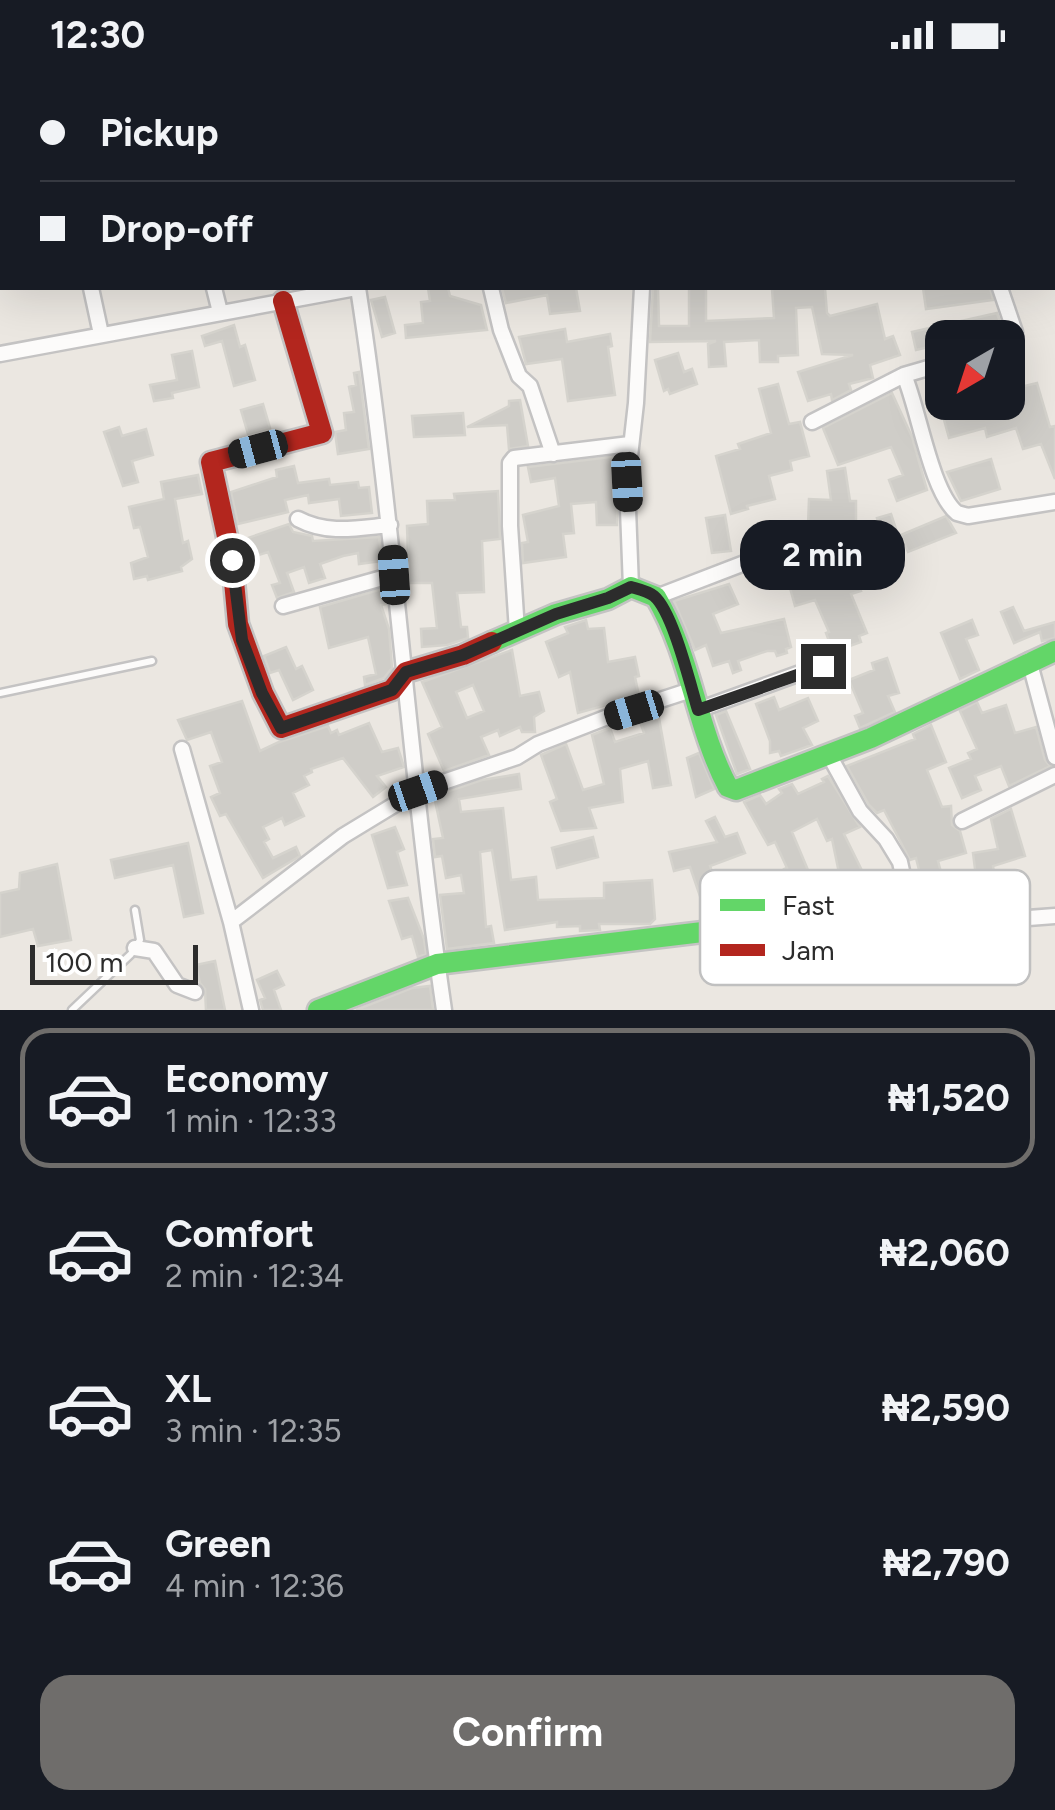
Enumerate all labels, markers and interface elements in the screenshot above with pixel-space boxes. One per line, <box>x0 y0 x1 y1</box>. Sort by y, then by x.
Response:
text: 12:30 <box>50 12 145 58</box>
text: Pickup <box>100 110 218 156</box>
text: Drop-off <box>100 206 253 252</box>
north arrow <box>925 320 1025 420</box>
map controls <box>925 320 1025 420</box>
car <box>225 427 291 471</box>
car <box>610 451 644 513</box>
callout: 2 min <box>740 521 906 591</box>
text: 2 min <box>782 536 863 574</box>
route start <box>210 538 255 583</box>
car <box>377 544 411 606</box>
route end <box>801 644 846 689</box>
car <box>601 687 667 733</box>
car <box>385 767 451 815</box>
legend <box>700 870 1030 985</box>
text: Fast <box>782 888 835 922</box>
text: Jam <box>782 933 835 967</box>
scale bar <box>30 940 198 984</box>
text: 100 m <box>45 945 123 979</box>
icon: car <box>45 1053 135 1143</box>
text: Economy <box>165 1056 328 1102</box>
text: ₦1,520 <box>888 1075 1010 1121</box>
text: 1 min · 12:33 <box>165 1102 337 1140</box>
icon: car <box>45 1208 135 1298</box>
text: Comfort <box>165 1211 314 1257</box>
text: ₦2,060 <box>880 1230 1010 1276</box>
text: 2 min · 12:34 <box>165 1257 344 1295</box>
icon: car <box>45 1363 135 1453</box>
text: XL <box>165 1366 211 1412</box>
text: ₦2,590 <box>882 1385 1010 1431</box>
text: 3 min · 12:35 <box>165 1412 342 1450</box>
icon: car <box>45 1518 135 1608</box>
text: Green <box>165 1521 271 1567</box>
text: ₦2,790 <box>883 1540 1010 1586</box>
text: 4 min · 12:36 <box>165 1567 344 1605</box>
button: Confirm <box>40 1675 1015 1790</box>

